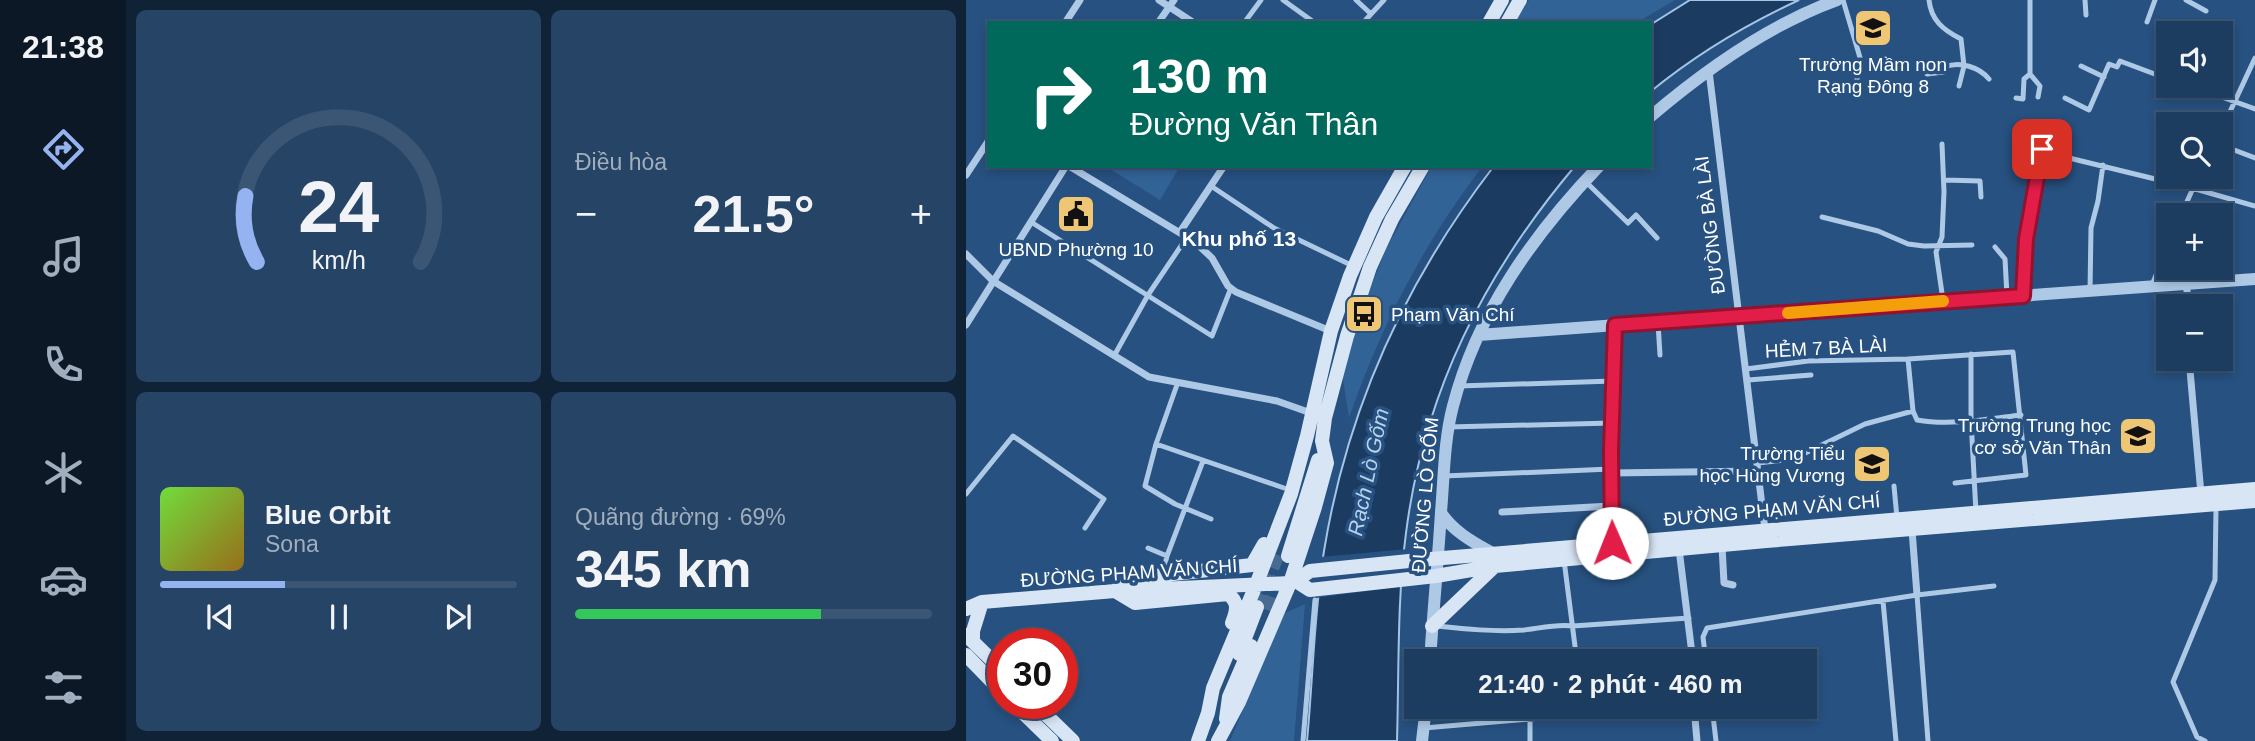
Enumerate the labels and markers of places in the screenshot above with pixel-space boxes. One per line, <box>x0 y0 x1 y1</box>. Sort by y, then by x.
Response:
school or university icon: Trường Mầm non Rạng Đông 8 <box>1852 7 1894 49</box>
place label: Trường Mầm non Rạng Đông 8 <box>1799 54 1947 97</box>
pin <box>2012 119 2072 179</box>
public building icon: UBND Phường 10 <box>1055 193 1097 235</box>
place label: UBND Phường 10 <box>998 239 1154 260</box>
bus stop icon: Phạm Văn Chí <box>1343 293 1385 335</box>
place label: Phạm Văn Chí <box>1391 304 1515 325</box>
place label: Trường Trung học cơ sở Văn Thân <box>1958 415 2111 458</box>
school or university icon: Trường Trung học cơ sở Văn Thân <box>2117 415 2159 457</box>
place label: Trường Tiểu học Hùng Vương <box>1699 443 1845 486</box>
school or university icon: Trường Tiểu học Hùng Vương <box>1851 443 1893 485</box>

